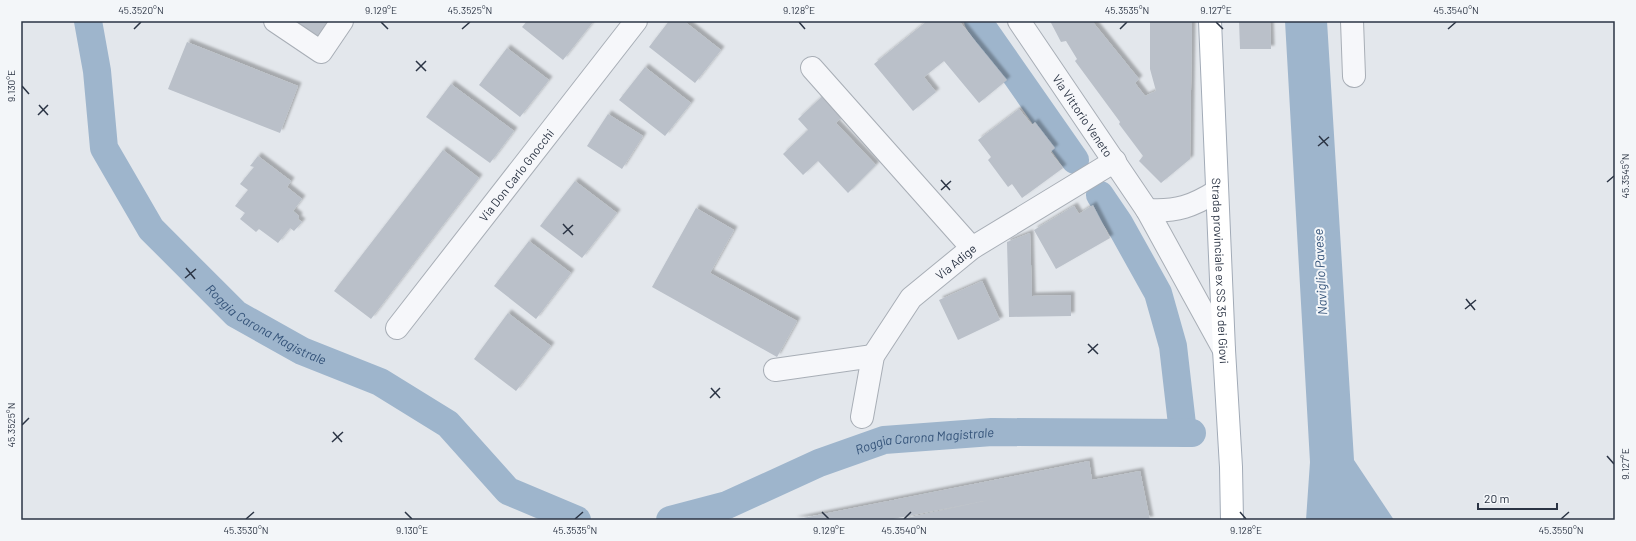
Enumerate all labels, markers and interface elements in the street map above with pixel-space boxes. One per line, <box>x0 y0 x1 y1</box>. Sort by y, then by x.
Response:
text: 45.3520°N <box>118 4 164 16</box>
text: 9.129°E <box>365 4 397 16</box>
text: 45.3525°N <box>448 4 492 16</box>
text: 9.128°E <box>783 4 815 16</box>
text: 45.3535°N <box>1105 4 1149 16</box>
text: 9.127°E <box>1200 4 1232 16</box>
text: 45.3540°N <box>1433 4 1479 16</box>
text: 9.130°E <box>5 70 17 102</box>
street label: Via Vittorio Veneto <box>1050 71 1116 159</box>
street label: Via Don Carlo Gnocchi <box>476 126 556 224</box>
text: 45.3545°N <box>1619 154 1631 198</box>
street label: Strada provinciale ex SS 35 dei Giovi <box>1210 178 1232 364</box>
water label: Naviglio Pavese <box>1310 228 1330 316</box>
street label: Via Adige <box>932 241 979 282</box>
water label: Roggia Carona Magistrale <box>203 281 329 368</box>
text: 45.3525°N <box>5 403 17 447</box>
water label: Roggia Carona Magistrale <box>853 424 995 458</box>
text: 9.127°E <box>1619 448 1631 480</box>
scale bar <box>1478 485 1557 511</box>
text: 20 m <box>1484 491 1510 505</box>
text: 45.3530°N <box>223 524 269 536</box>
text: 9.130°E <box>396 524 428 536</box>
text: 45.3535°N <box>553 524 597 536</box>
text: 9.129°E <box>813 524 845 536</box>
text: 45.3540°N <box>881 524 927 536</box>
text: 9.128°E <box>1230 524 1262 536</box>
text: 45.3550°N <box>1538 524 1584 536</box>

